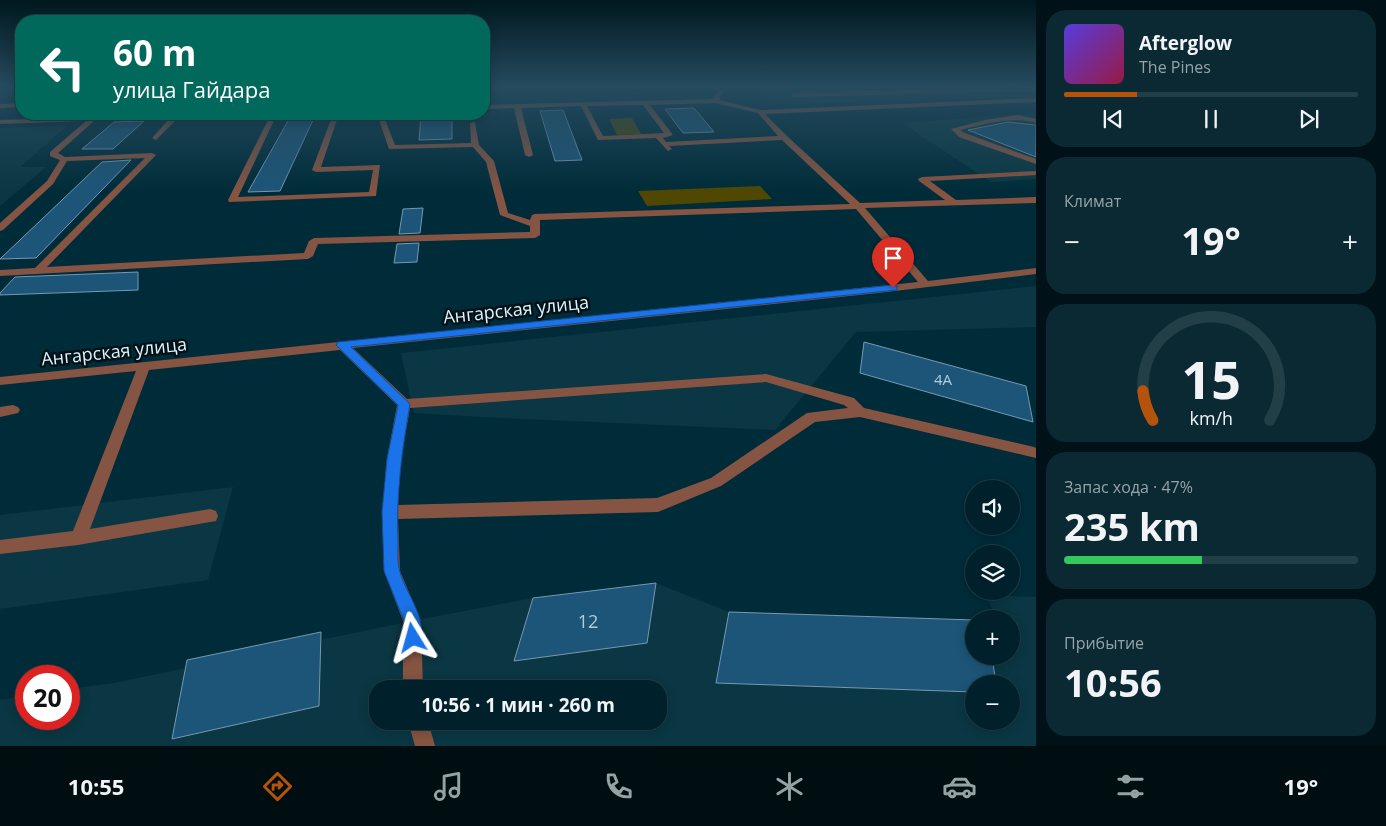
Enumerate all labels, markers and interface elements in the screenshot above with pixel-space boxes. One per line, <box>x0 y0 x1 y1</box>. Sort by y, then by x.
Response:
text: 60 m <box>113 29 196 76</box>
text: Afterglow <box>1139 30 1232 56</box>
icon: left <box>30 35 95 100</box>
text: The Pines <box>1139 56 1211 78</box>
text: улица Гайдара <box>113 74 271 104</box>
icon: previous <box>1099 105 1127 133</box>
icon: pause <box>1197 105 1225 133</box>
icon: next <box>1295 105 1323 133</box>
text: Климат <box>1064 190 1121 212</box>
text: 19° <box>1181 214 1241 266</box>
text: − <box>1064 222 1080 260</box>
text: + <box>1342 222 1358 260</box>
pin <box>872 237 914 288</box>
icon: arrive <box>879 244 907 272</box>
street label: Ангарская улица <box>442 289 590 329</box>
street label: Ангарская улица <box>40 331 188 371</box>
text: 15 <box>1181 343 1241 414</box>
house number: 4А <box>934 369 953 389</box>
text: km/h <box>1189 406 1233 430</box>
text: Запас хода · 47% <box>1064 476 1193 498</box>
map controls <box>965 480 1020 730</box>
button: sound <box>965 480 1020 535</box>
text: 235 km <box>1064 500 1200 552</box>
button: layers <box>965 545 1020 600</box>
house number: 12 <box>578 609 598 633</box>
button: + <box>965 610 1020 665</box>
position arrow <box>386 611 438 663</box>
text: Прибытие <box>1064 632 1144 654</box>
text: 10:56 <box>1064 656 1162 708</box>
speed limit sign: 20 <box>15 665 80 730</box>
button: − <box>965 675 1020 730</box>
text: 10:56 · 1 мин · 260 m <box>421 692 615 718</box>
icon: directions <box>260 769 295 804</box>
icon: music <box>431 769 466 804</box>
icon: phone <box>601 769 636 804</box>
icon: climate <box>772 769 807 804</box>
icon: car <box>942 769 977 804</box>
icon: filters <box>1113 769 1148 804</box>
text: 10:55 <box>68 771 124 801</box>
text: 19° <box>1284 771 1318 801</box>

